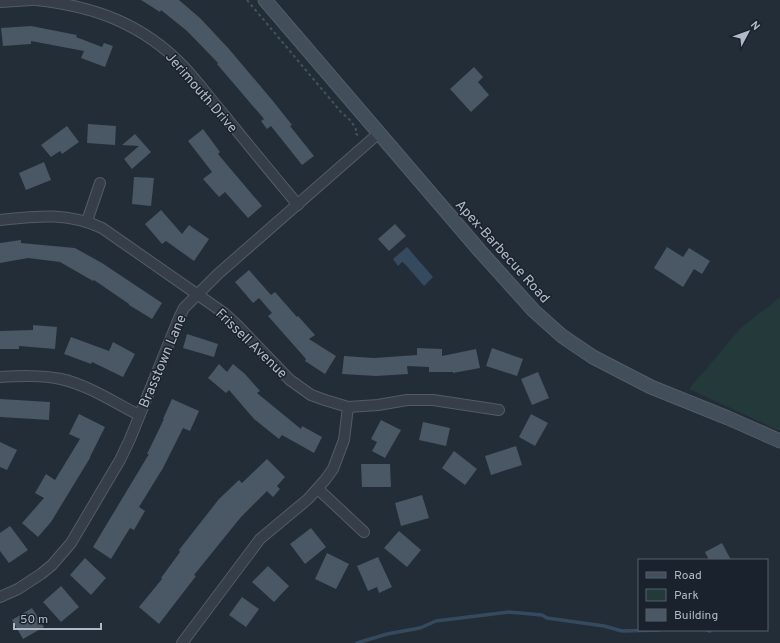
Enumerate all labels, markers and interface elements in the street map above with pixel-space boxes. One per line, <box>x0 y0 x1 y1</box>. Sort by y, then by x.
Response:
north arrow <box>728 12 768 52</box>
text: N <box>747 19 763 34</box>
street label: Jerimouth Drive <box>161 49 241 137</box>
street label: Apex-Barbecue Road <box>451 197 553 307</box>
street label: Frissell Avenue <box>212 306 290 383</box>
street label: Brasstown Lane <box>136 312 191 411</box>
legend <box>638 559 768 631</box>
text: Road <box>674 568 702 584</box>
text: Park <box>674 588 699 604</box>
scale bar <box>14 605 101 631</box>
text: Building <box>674 608 718 624</box>
text: 50 m <box>20 612 48 628</box>

